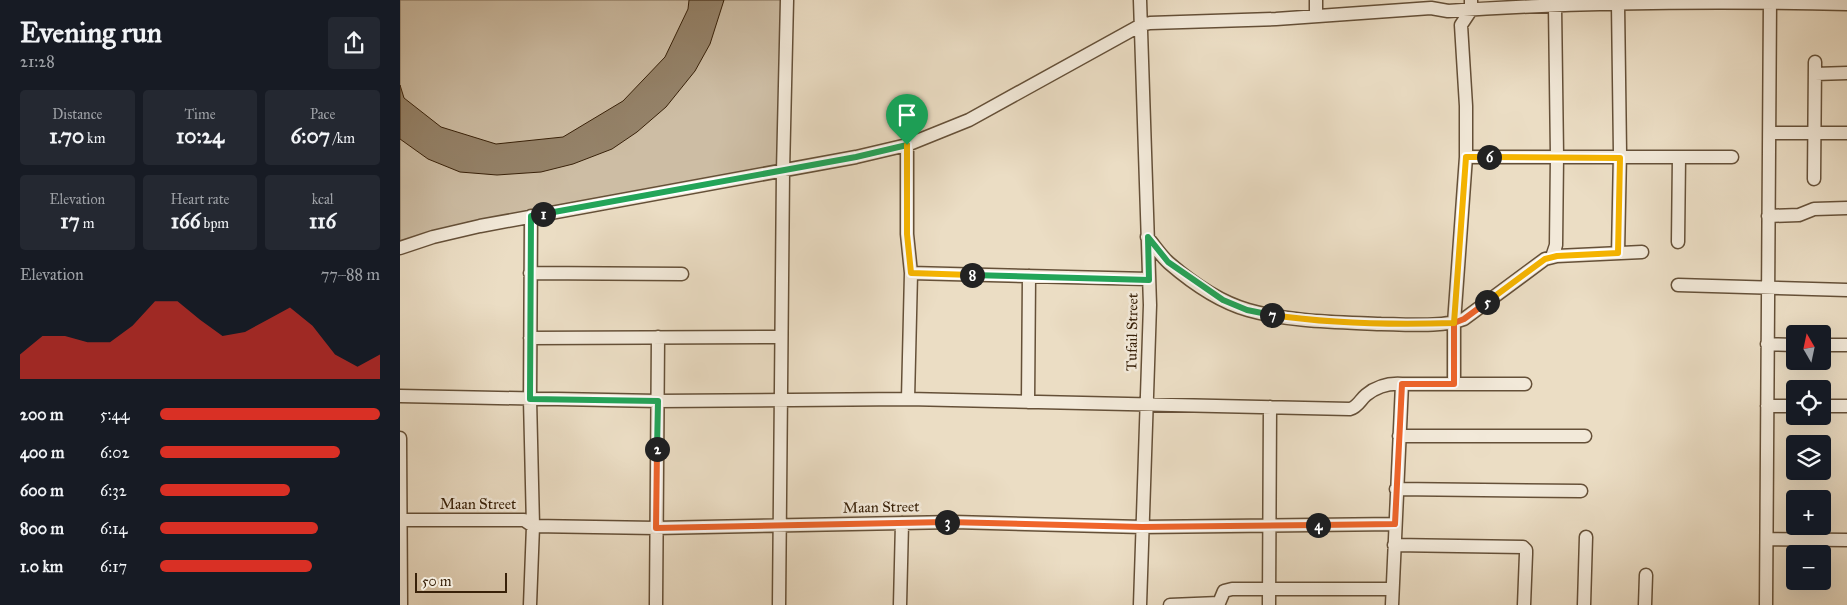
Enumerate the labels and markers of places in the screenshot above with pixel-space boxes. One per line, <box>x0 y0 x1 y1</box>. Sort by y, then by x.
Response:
pin <box>886 94 928 145</box>
pin: 6 <box>1476 144 1502 170</box>
pin: 1 <box>530 202 556 226</box>
pin: 8 <box>960 262 984 288</box>
pin: 5 <box>1474 290 1500 314</box>
pin: 7 <box>1260 302 1284 328</box>
pin: 2 <box>644 436 670 462</box>
pin: 3 <box>934 510 960 534</box>
pin: 4 <box>1306 512 1330 538</box>

